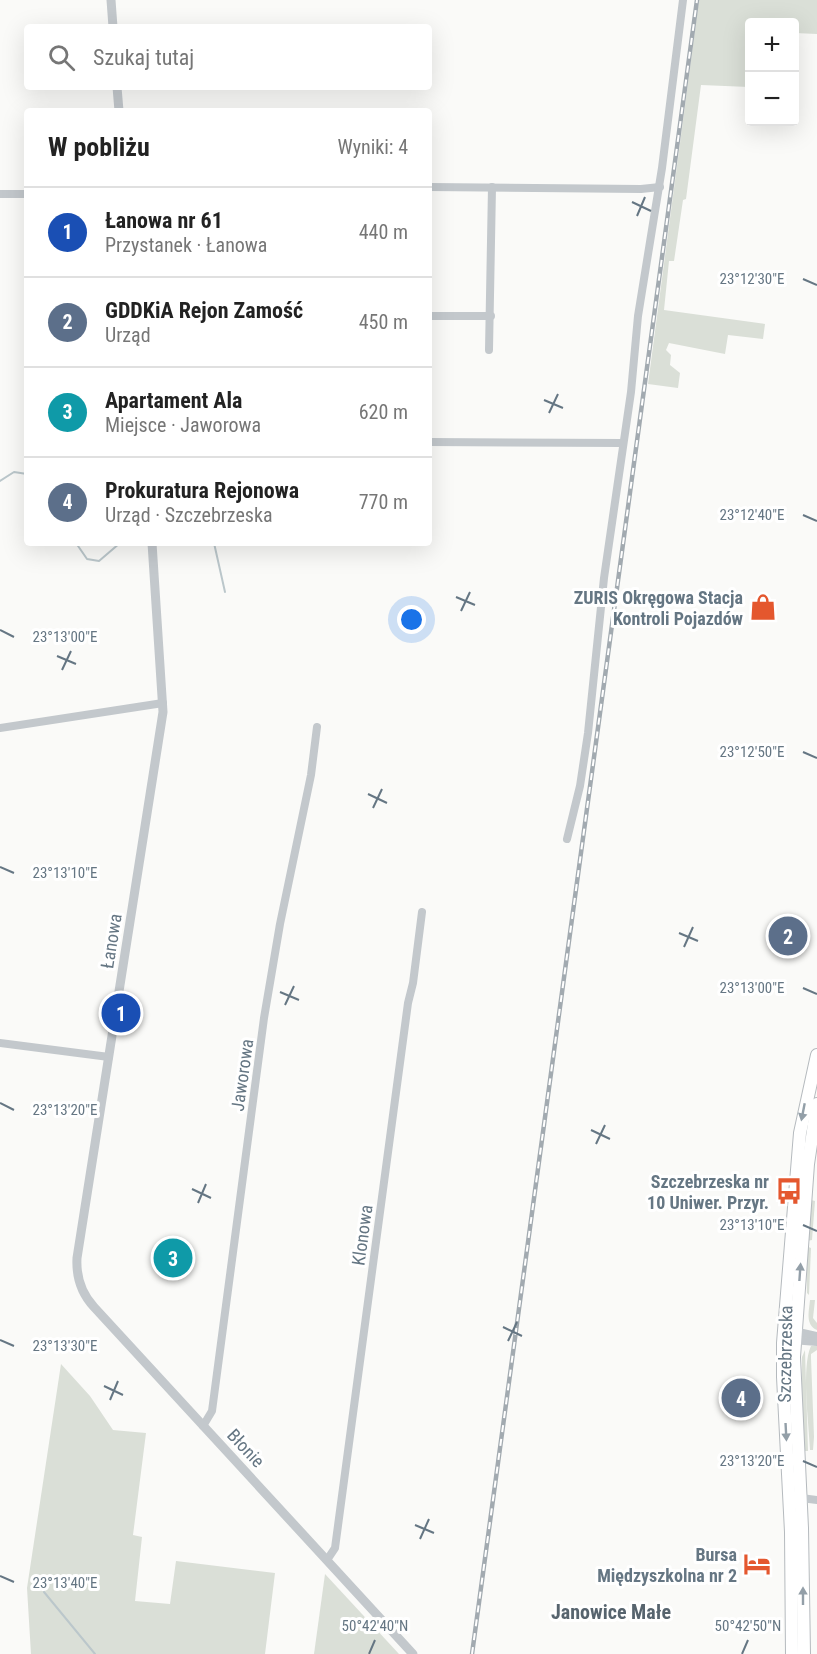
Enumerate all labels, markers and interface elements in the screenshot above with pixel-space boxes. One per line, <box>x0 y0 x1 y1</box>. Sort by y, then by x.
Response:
map controls <box>745 18 799 126</box>
button: + <box>745 18 799 72</box>
search box <box>24 24 432 90</box>
icon: search <box>45 41 78 74</box>
text: Szukaj tutaj <box>93 45 194 70</box>
button: − <box>745 72 799 126</box>
text: W pobliżu <box>48 132 150 162</box>
text: Wyniki: 4 <box>337 135 408 159</box>
text: Łanowa nr 61 <box>105 208 223 233</box>
text: 1 <box>62 220 73 244</box>
text: 440 m <box>359 220 408 244</box>
text: Przystanek · Łanowa <box>105 233 267 257</box>
text: 23°12'30"E <box>720 270 784 288</box>
text: GDDKiA Rejon Zamość <box>105 298 303 323</box>
text: 2 <box>62 310 73 334</box>
text: 450 m <box>359 310 408 334</box>
text: Urząd <box>105 323 151 347</box>
text: Apartament Ala <box>105 388 242 413</box>
text: 3 <box>62 400 73 424</box>
text: 620 m <box>359 400 408 424</box>
text: Miejsce · Jaworowa <box>105 413 261 437</box>
text: Prokuratura Rejonowa <box>105 478 299 503</box>
text: 4 <box>62 490 73 514</box>
text: 770 m <box>359 490 408 514</box>
text: Urząd · Szczebrzeska <box>105 503 273 527</box>
text: 23°12'40"E <box>720 506 784 524</box>
place label: ZURIS Okręgowa Stacja Kontroli Pojazdów <box>574 587 744 629</box>
shop icon: ZURIS Okręgowa Stacja Kontroli Pojazdów <box>748 592 778 622</box>
your location <box>397 605 426 634</box>
text: 23°13'00"E <box>33 628 97 646</box>
text: 23°12'50"E <box>720 743 784 761</box>
text: 23°13'10"E <box>33 864 97 882</box>
street label: Łanowa <box>96 912 126 970</box>
pin: 2 <box>768 914 808 958</box>
text: 23°13'00"E <box>720 979 784 997</box>
pin: 1 <box>102 990 140 1036</box>
street label: Jaworowa <box>227 1038 257 1112</box>
text: 23°13'20"E <box>33 1101 97 1119</box>
one-way arrow <box>798 1103 808 1122</box>
place label: Szczebrzeska nr 10 Uniwer. Przyr. <box>647 1171 769 1213</box>
bus stop icon: Szczebrzeska nr 10 Uniwer. Przyr. <box>774 1176 804 1206</box>
street label: Klonowa <box>347 1203 377 1267</box>
text: 23°13'10"E <box>720 1216 784 1234</box>
pin: 3 <box>154 1236 192 1280</box>
one-way arrow <box>795 1263 805 1282</box>
street label: Szczebrzeska <box>774 1305 796 1403</box>
text: 23°13'30"E <box>33 1337 97 1355</box>
pin: 4 <box>722 1376 760 1420</box>
one-way arrow <box>781 1423 790 1442</box>
street label: Błonie <box>223 1425 269 1471</box>
text: 23°13'20"E <box>720 1452 784 1470</box>
place label: Bursa Międzyszkolna nr 2 <box>597 1544 737 1586</box>
hotel icon: Bursa Międzyszkolna nr 2 <box>742 1549 772 1579</box>
text: 23°13'40"E <box>33 1574 97 1592</box>
one-way arrow <box>798 1586 808 1605</box>
district label: Janowice Małe <box>551 1600 671 1624</box>
text: 50°42'40"N <box>342 1617 408 1635</box>
text: 50°42'50"N <box>715 1617 781 1635</box>

